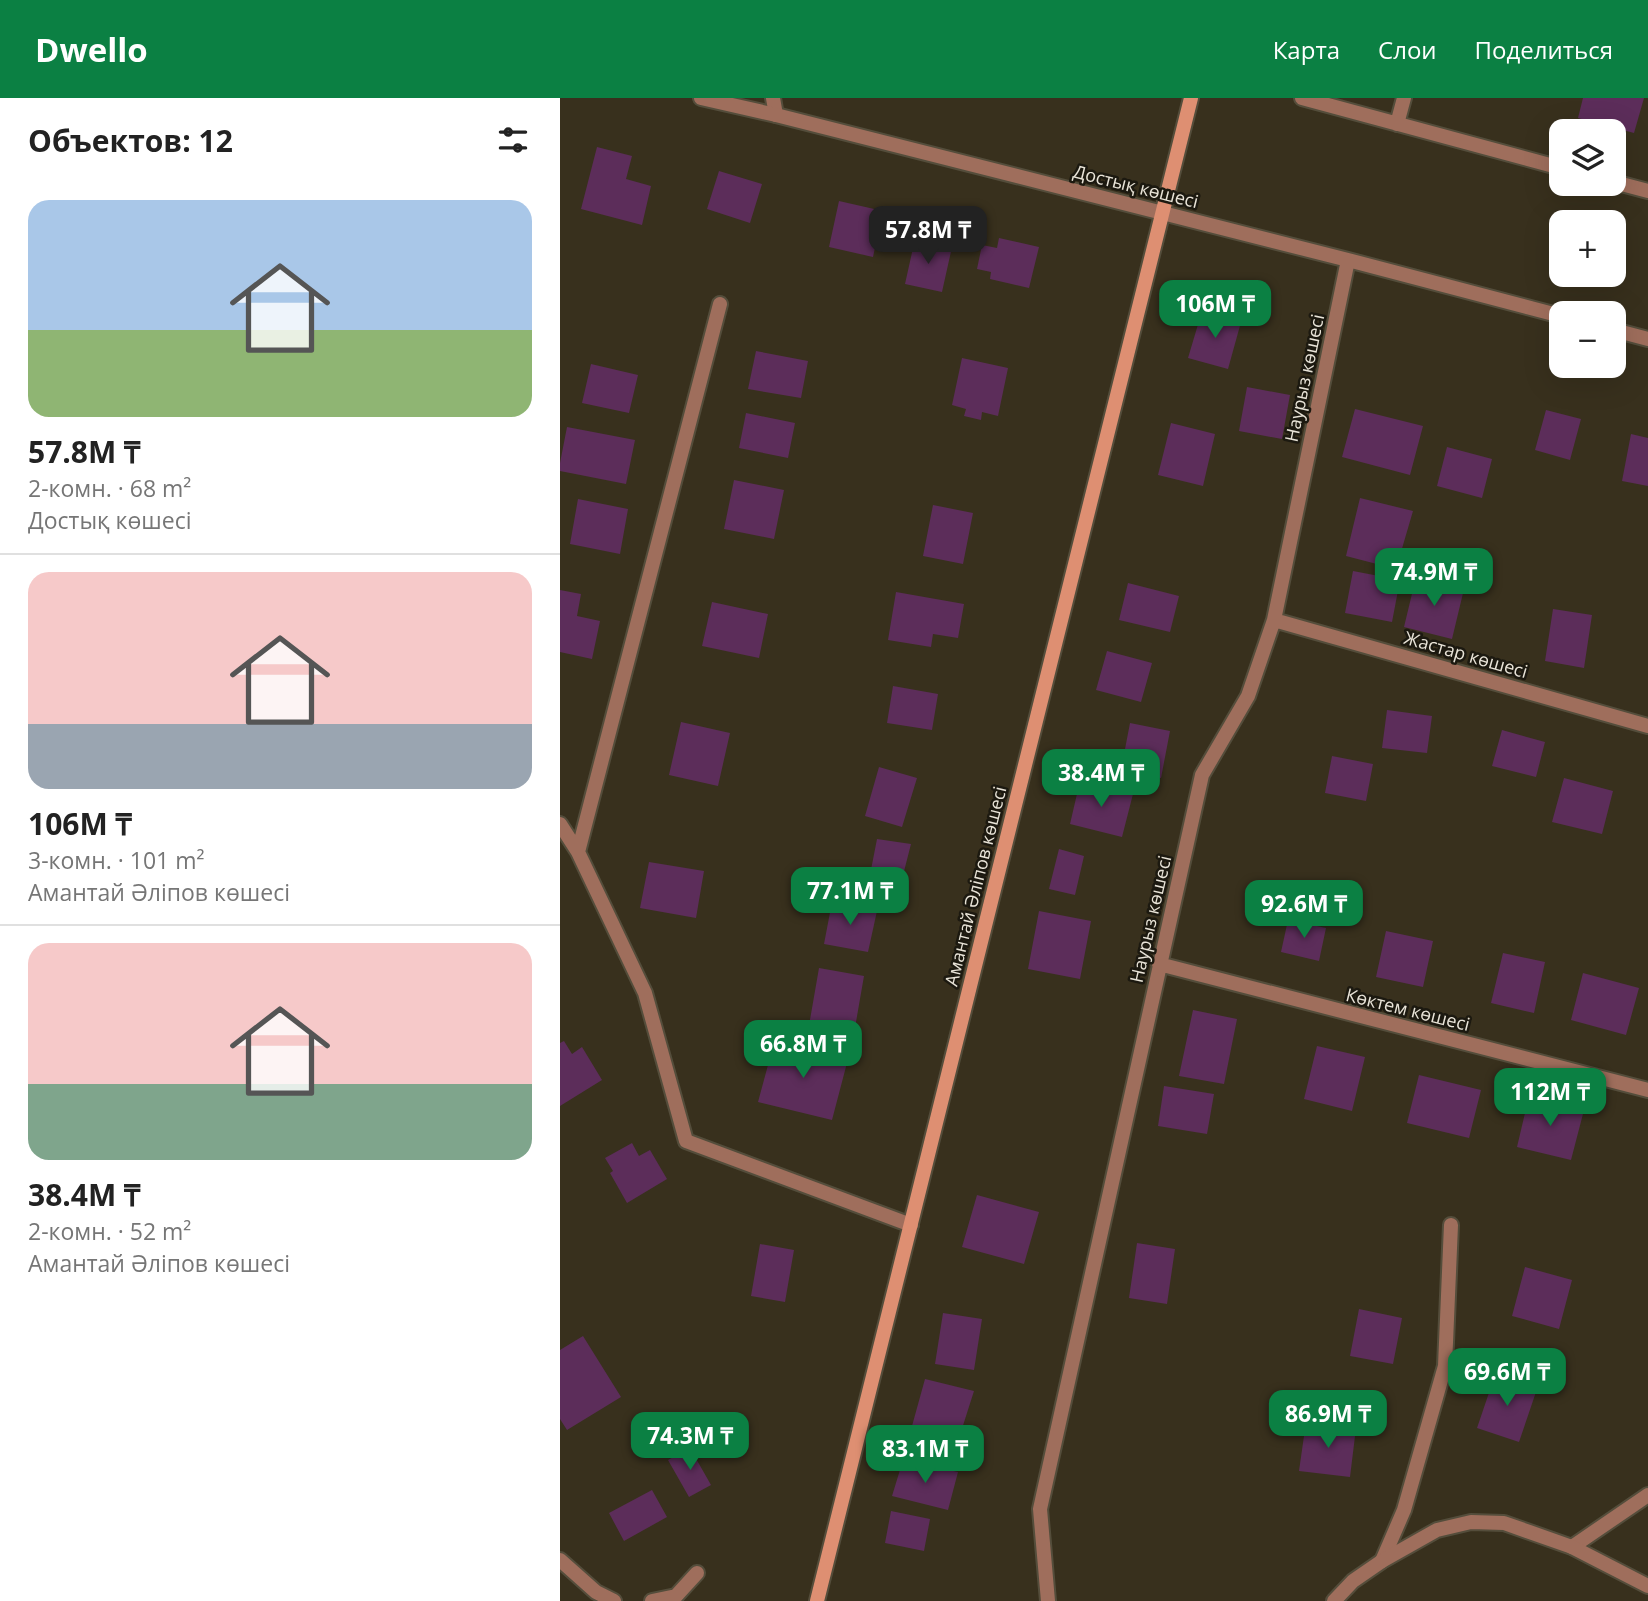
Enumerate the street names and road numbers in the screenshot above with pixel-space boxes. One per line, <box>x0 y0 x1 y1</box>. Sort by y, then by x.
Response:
street label: Достық көшесі <box>1071 159 1201 213</box>
street label: Наурыз көшесі <box>1279 312 1329 444</box>
street label: Жастар көшесі <box>1401 625 1531 683</box>
street label: Амантай Әліпов көшесі <box>939 784 1011 988</box>
street label: Наурыз көшесі <box>1124 853 1176 985</box>
street label: Көктем көшесі <box>1343 982 1473 1036</box>

